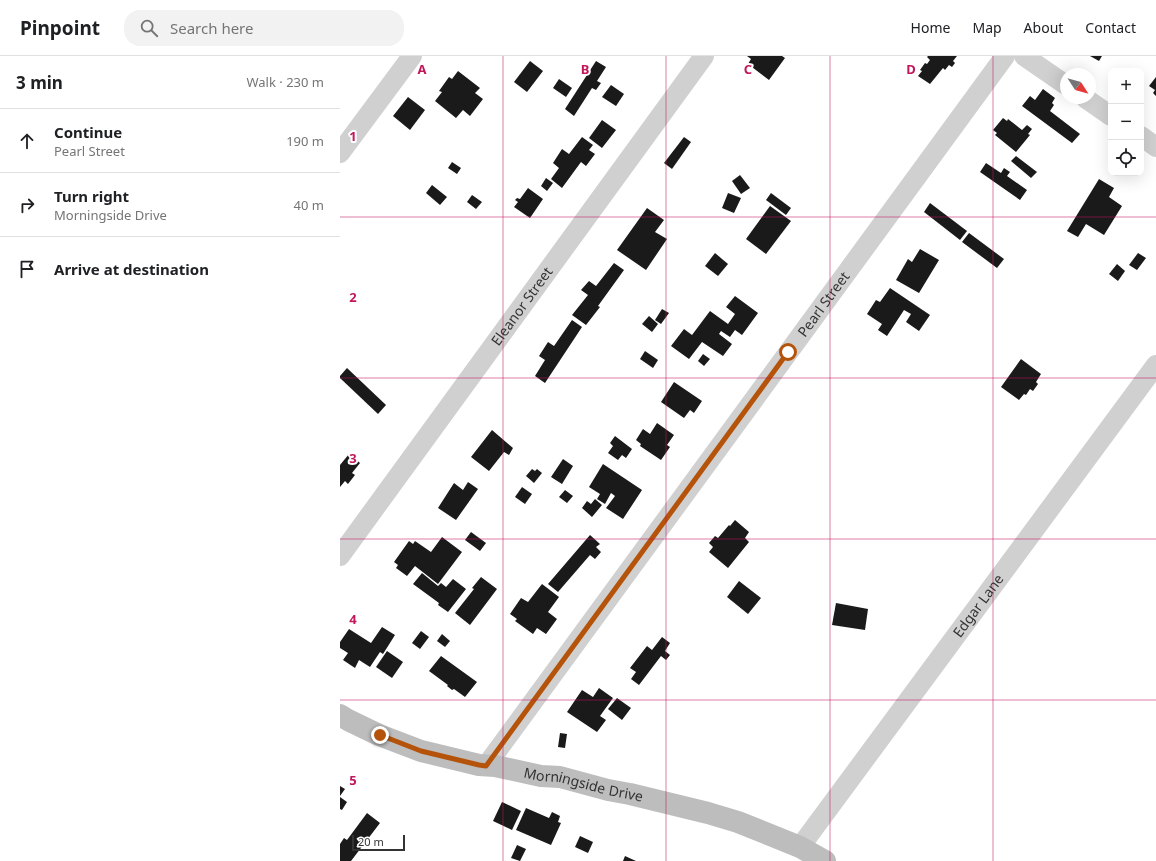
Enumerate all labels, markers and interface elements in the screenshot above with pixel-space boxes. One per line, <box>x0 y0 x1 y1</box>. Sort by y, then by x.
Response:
search box <box>124 10 404 46</box>
text: Pinpoint <box>20 15 100 41</box>
icon: search <box>138 17 160 39</box>
text: Search here <box>170 18 253 38</box>
text: Home <box>911 18 950 37</box>
text: Map <box>972 18 1002 37</box>
text: About <box>1024 18 1063 37</box>
text: Contact <box>1085 18 1136 37</box>
text: A <box>418 60 427 78</box>
text: B <box>581 60 589 78</box>
text: C <box>744 60 752 78</box>
text: D <box>906 60 916 78</box>
north arrow <box>1060 68 1096 104</box>
map controls <box>1108 68 1144 176</box>
button: + <box>1108 68 1144 104</box>
text: 3 min <box>16 71 63 94</box>
text: Walk · 230 m <box>246 73 324 91</box>
button: − <box>1108 104 1144 140</box>
text: Continue <box>54 122 122 142</box>
text: 1 <box>349 127 357 145</box>
icon: ahead <box>16 130 38 152</box>
text: 190 m <box>286 132 324 150</box>
button: locate <box>1108 140 1144 176</box>
text: Pearl Street <box>54 142 125 160</box>
text: Turn right <box>54 186 129 206</box>
icon: right <box>16 194 38 216</box>
text: 40 m <box>294 196 324 214</box>
text: Morningside Drive <box>54 206 167 224</box>
icon: arrive <box>16 258 38 280</box>
text: Arrive at destination <box>54 259 209 279</box>
street label: Eleanor Street <box>486 263 556 349</box>
street label: Pearl Street <box>793 267 853 340</box>
text: 2 <box>349 288 357 306</box>
route start <box>779 343 797 361</box>
text: 3 <box>349 449 357 467</box>
street label: Edgar Lane <box>948 570 1008 641</box>
text: 4 <box>349 610 357 628</box>
route end <box>371 726 389 744</box>
street label: Morningside Drive <box>522 763 645 806</box>
text: 5 <box>349 771 357 789</box>
scale bar <box>352 833 405 852</box>
text: 20 m <box>358 834 384 849</box>

